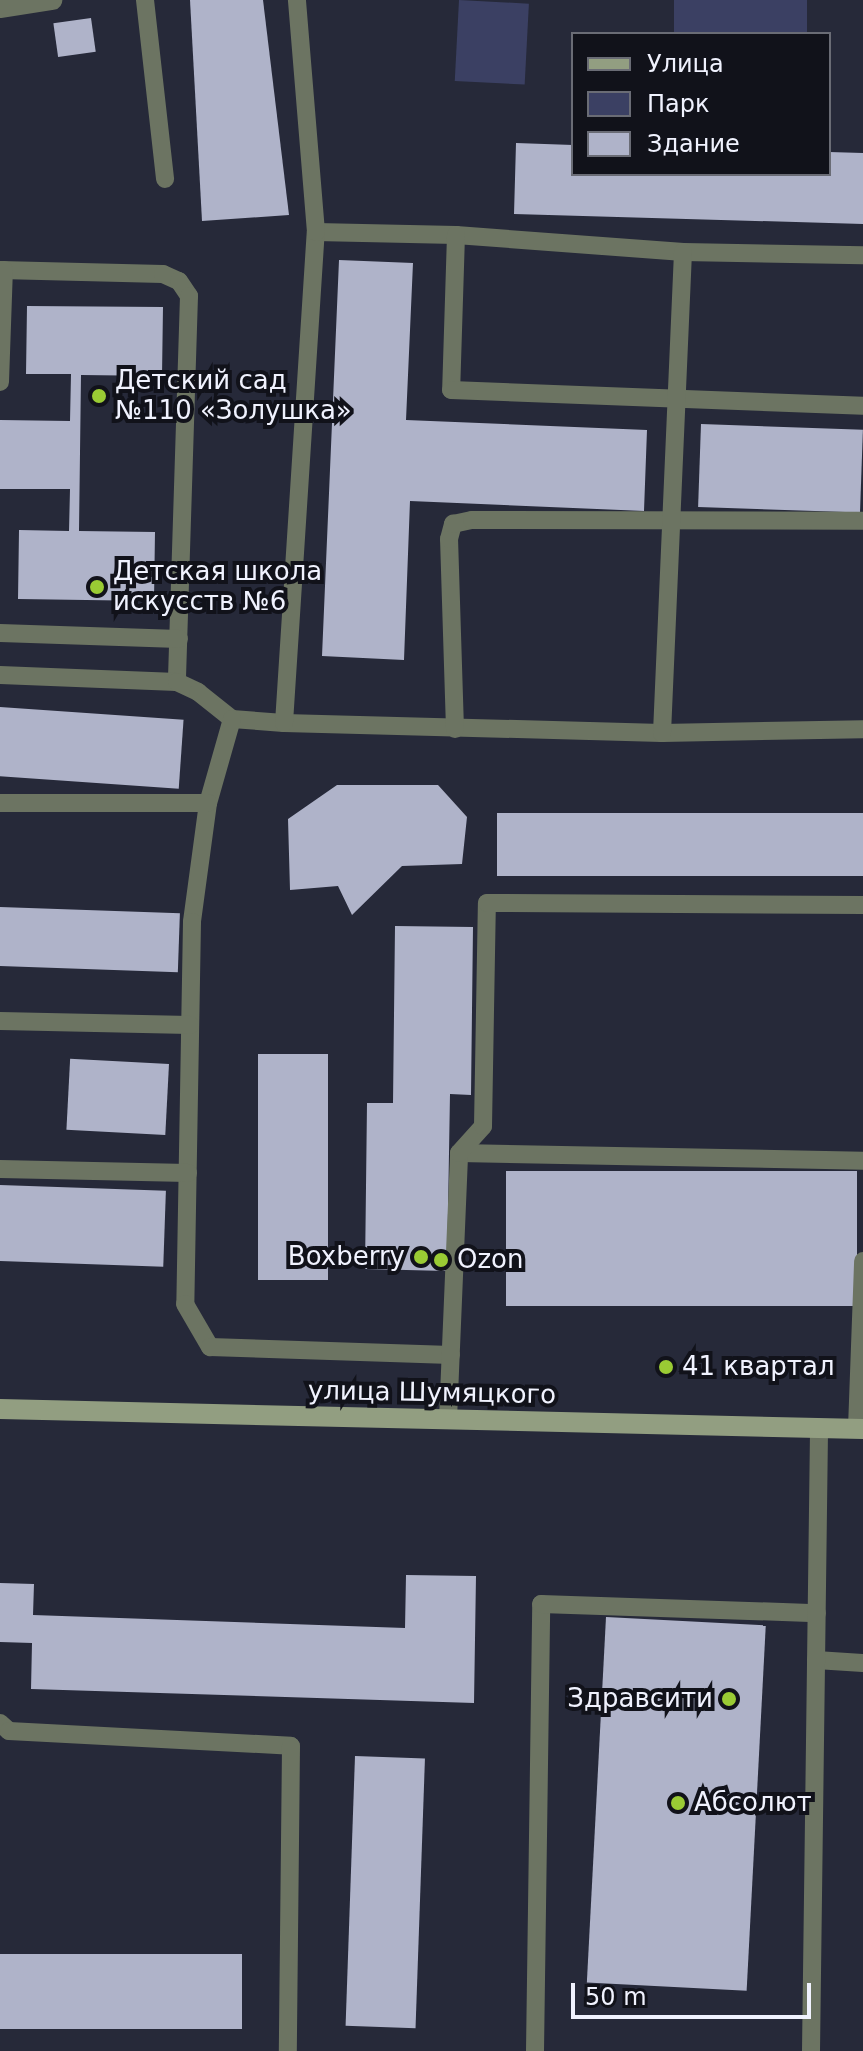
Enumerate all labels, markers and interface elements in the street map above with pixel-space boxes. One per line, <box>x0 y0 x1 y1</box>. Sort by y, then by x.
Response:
legend <box>571 32 831 176</box>
text: Улица <box>647 50 724 78</box>
text: Парк <box>647 90 709 118</box>
text: Здание <box>647 130 740 158</box>
place label: Детский сад №110 «Золушка» <box>115 365 352 426</box>
marker: Детский сад №110 «Золушка» <box>90 387 108 405</box>
place label: Детская школа искусств №6 <box>113 556 322 618</box>
marker: Детская школа искусств №6 <box>88 578 106 596</box>
place label: Boxberry <box>288 1241 405 1273</box>
place label: Ozon <box>457 1244 523 1276</box>
marker: Boxberry <box>412 1248 430 1266</box>
marker: Ozon <box>432 1251 450 1269</box>
place label: 41 квартал <box>682 1351 835 1383</box>
marker: 41 квартал <box>657 1358 675 1376</box>
street label: улица Шумяцкого <box>308 1375 556 1411</box>
place label: Здравсити <box>567 1683 713 1715</box>
marker: Здравсити <box>720 1690 738 1708</box>
place label: Абсолют <box>694 1787 812 1819</box>
marker: Абсолют <box>669 1794 687 1812</box>
scale bar <box>575 1967 815 2017</box>
text: 50 m <box>585 1983 647 2011</box>

